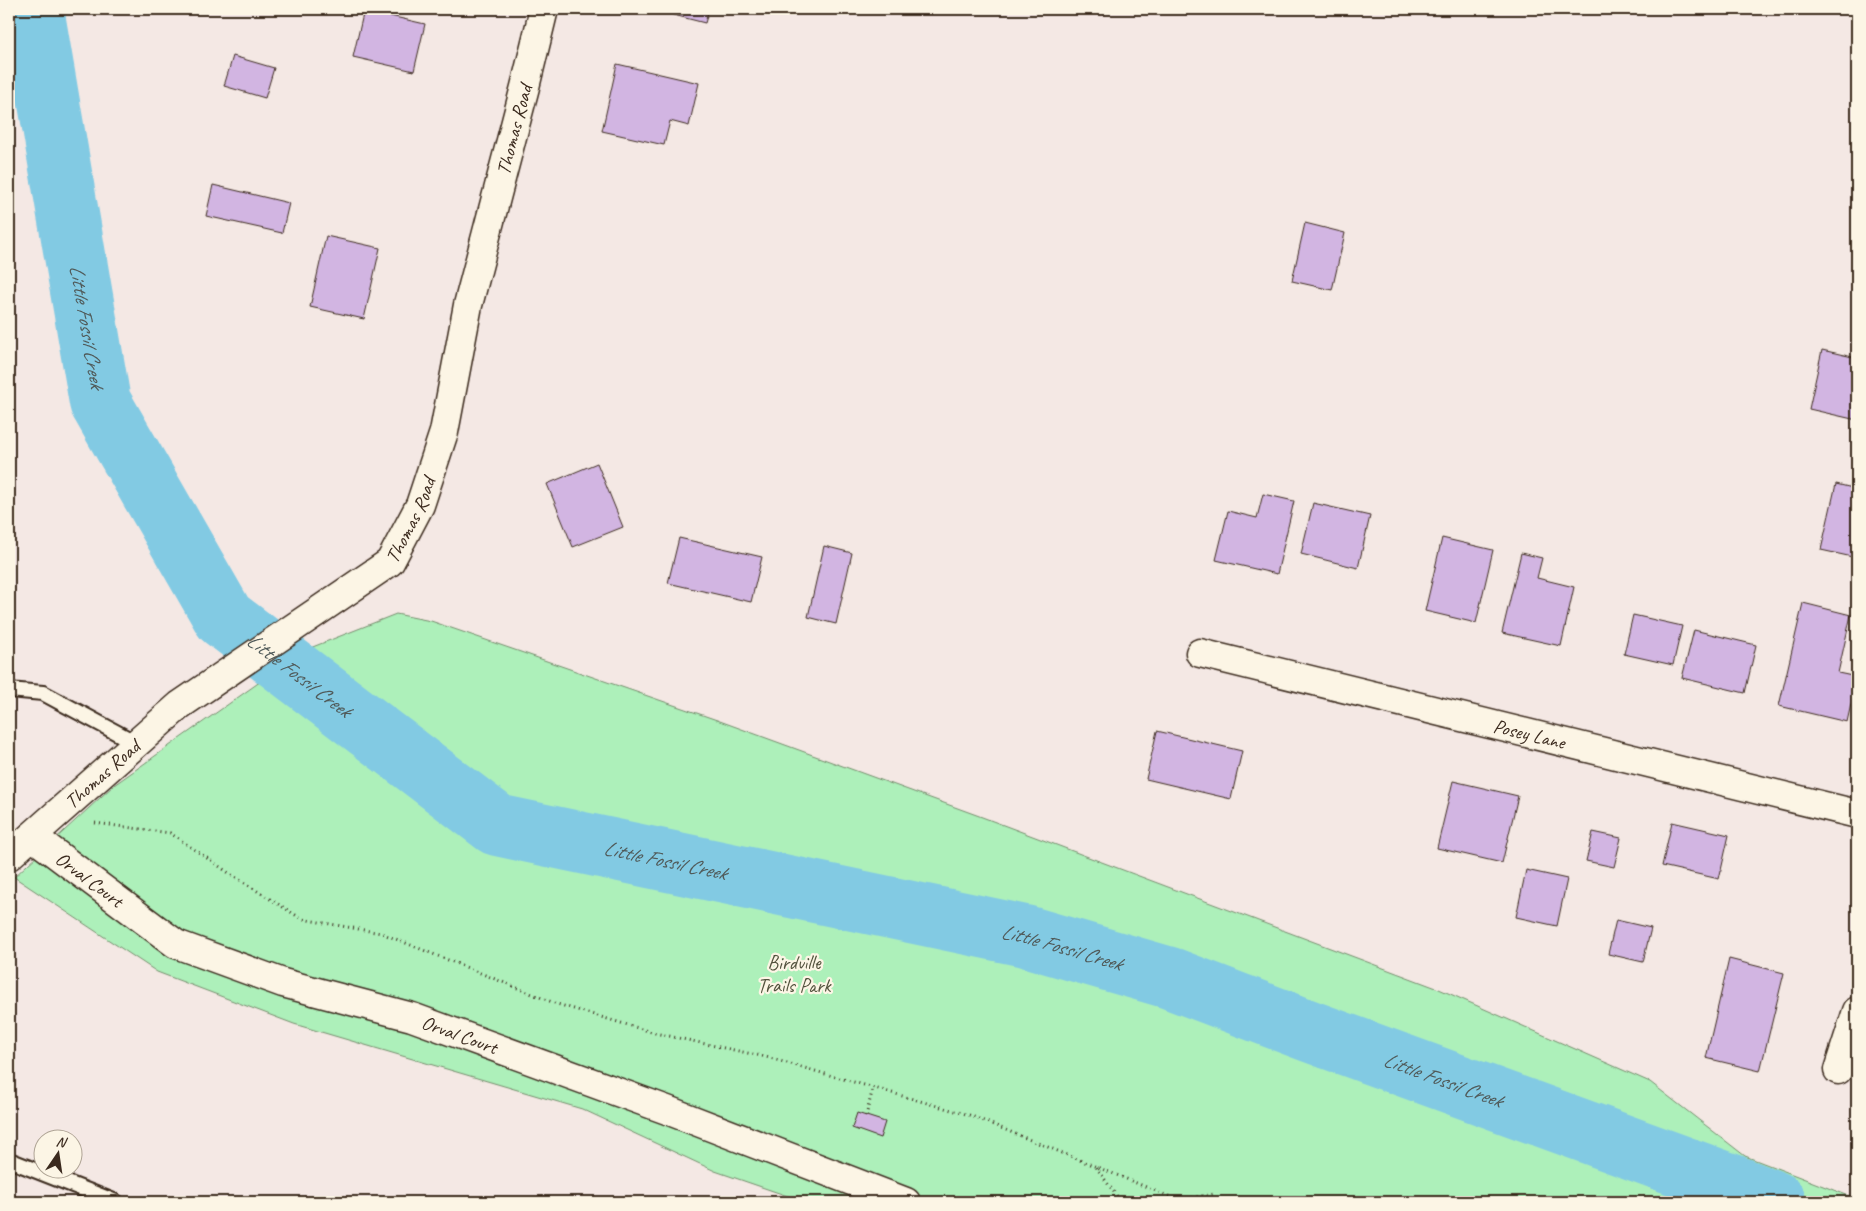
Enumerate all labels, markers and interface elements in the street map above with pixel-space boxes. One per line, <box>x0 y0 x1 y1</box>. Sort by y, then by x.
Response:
street label: Thomas Road <box>490 79 538 177</box>
water label: Little Fossil Creek <box>64 263 111 393</box>
street label: Thomas Road <box>379 471 442 567</box>
water label: Little Fossil Creek <box>242 627 359 725</box>
street label: Posey Lane <box>1491 713 1569 755</box>
street label: Thomas Road <box>59 732 147 814</box>
water label: Little Fossil Creek <box>601 835 732 887</box>
street label: Orval Court <box>51 846 130 914</box>
water label: Little Fossil Creek <box>999 918 1128 977</box>
park label: Birdville Trails Park <box>757 950 832 998</box>
street label: Orval Court <box>418 1009 503 1060</box>
water label: Little Fossil Creek <box>1380 1046 1509 1114</box>
north arrow <box>32 1128 82 1178</box>
text: N <box>55 1133 69 1152</box>

